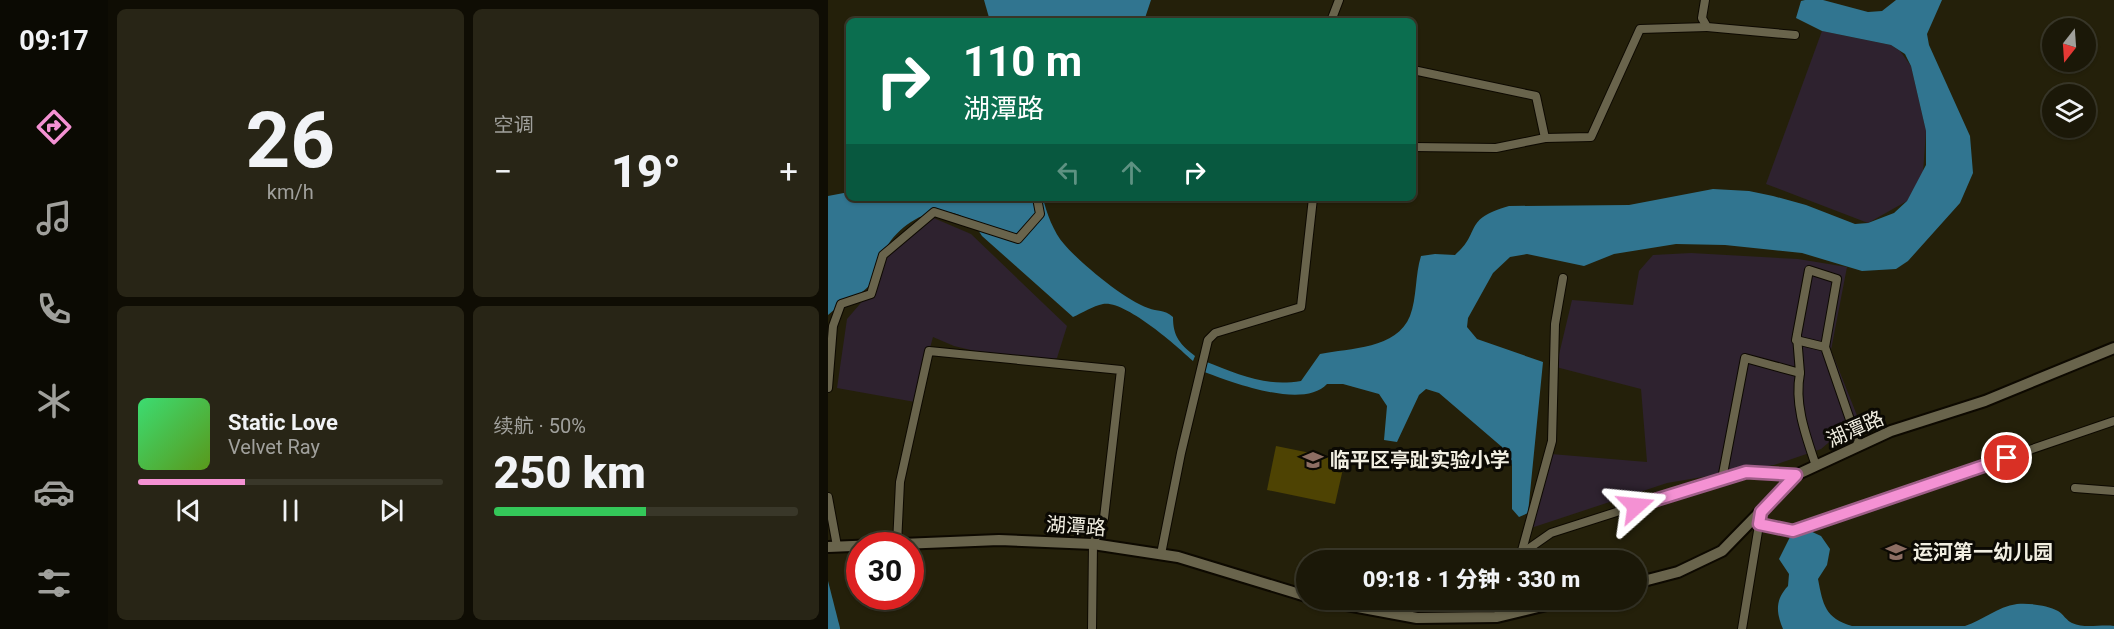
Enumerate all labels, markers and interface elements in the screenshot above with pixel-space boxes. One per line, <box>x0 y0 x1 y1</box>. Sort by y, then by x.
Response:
north arrow <box>2042 18 2096 72</box>
map controls <box>2042 18 2096 138</box>
text: 09:17 <box>19 25 89 57</box>
text: 110 m <box>963 37 1082 86</box>
icon: right <box>864 42 942 120</box>
button: layers <box>2042 84 2096 138</box>
text: 湖潭路 <box>963 93 1044 125</box>
text: 26 <box>245 95 335 186</box>
icon: directions <box>33 106 75 148</box>
text: 空调 <box>494 113 534 137</box>
text: 19° <box>611 145 681 198</box>
text: − <box>494 152 512 191</box>
text: + <box>779 152 798 191</box>
icon: left <box>1052 156 1085 189</box>
icon: ahead <box>1115 156 1148 189</box>
icon: right <box>1178 156 1211 189</box>
text: km/h <box>267 180 314 204</box>
icon: music <box>33 197 75 239</box>
icon: phone <box>33 288 75 330</box>
icon: climate <box>33 380 75 422</box>
street label: 湖潭路 <box>1823 406 1887 452</box>
text: Static Love <box>228 410 338 435</box>
text: 续航 · 50% <box>494 414 586 438</box>
pin <box>1981 432 2032 483</box>
text: Velvet Ray <box>228 435 320 459</box>
icon: arrive <box>1990 441 2023 474</box>
text: 250 km <box>494 446 646 499</box>
school or university icon: 临平区亭趾实验小学 <box>1301 448 1325 472</box>
place label: 临平区亭趾实验小学 <box>1330 448 1510 472</box>
icon: car <box>33 471 75 513</box>
position arrow <box>1604 474 1668 538</box>
icon: previous <box>172 494 205 527</box>
icon: pause <box>274 494 307 527</box>
icon: next <box>375 494 408 527</box>
street label: 湖潭路 <box>1045 512 1107 540</box>
speed limit sign: 30 <box>846 532 924 610</box>
school or university icon: 运河第一幼儿园 <box>1884 540 1908 564</box>
place label: 运河第一幼儿园 <box>1913 540 2053 564</box>
icon: filters <box>33 562 75 604</box>
text: 09:18 · 1 分钟 · 330 m <box>1363 567 1580 592</box>

